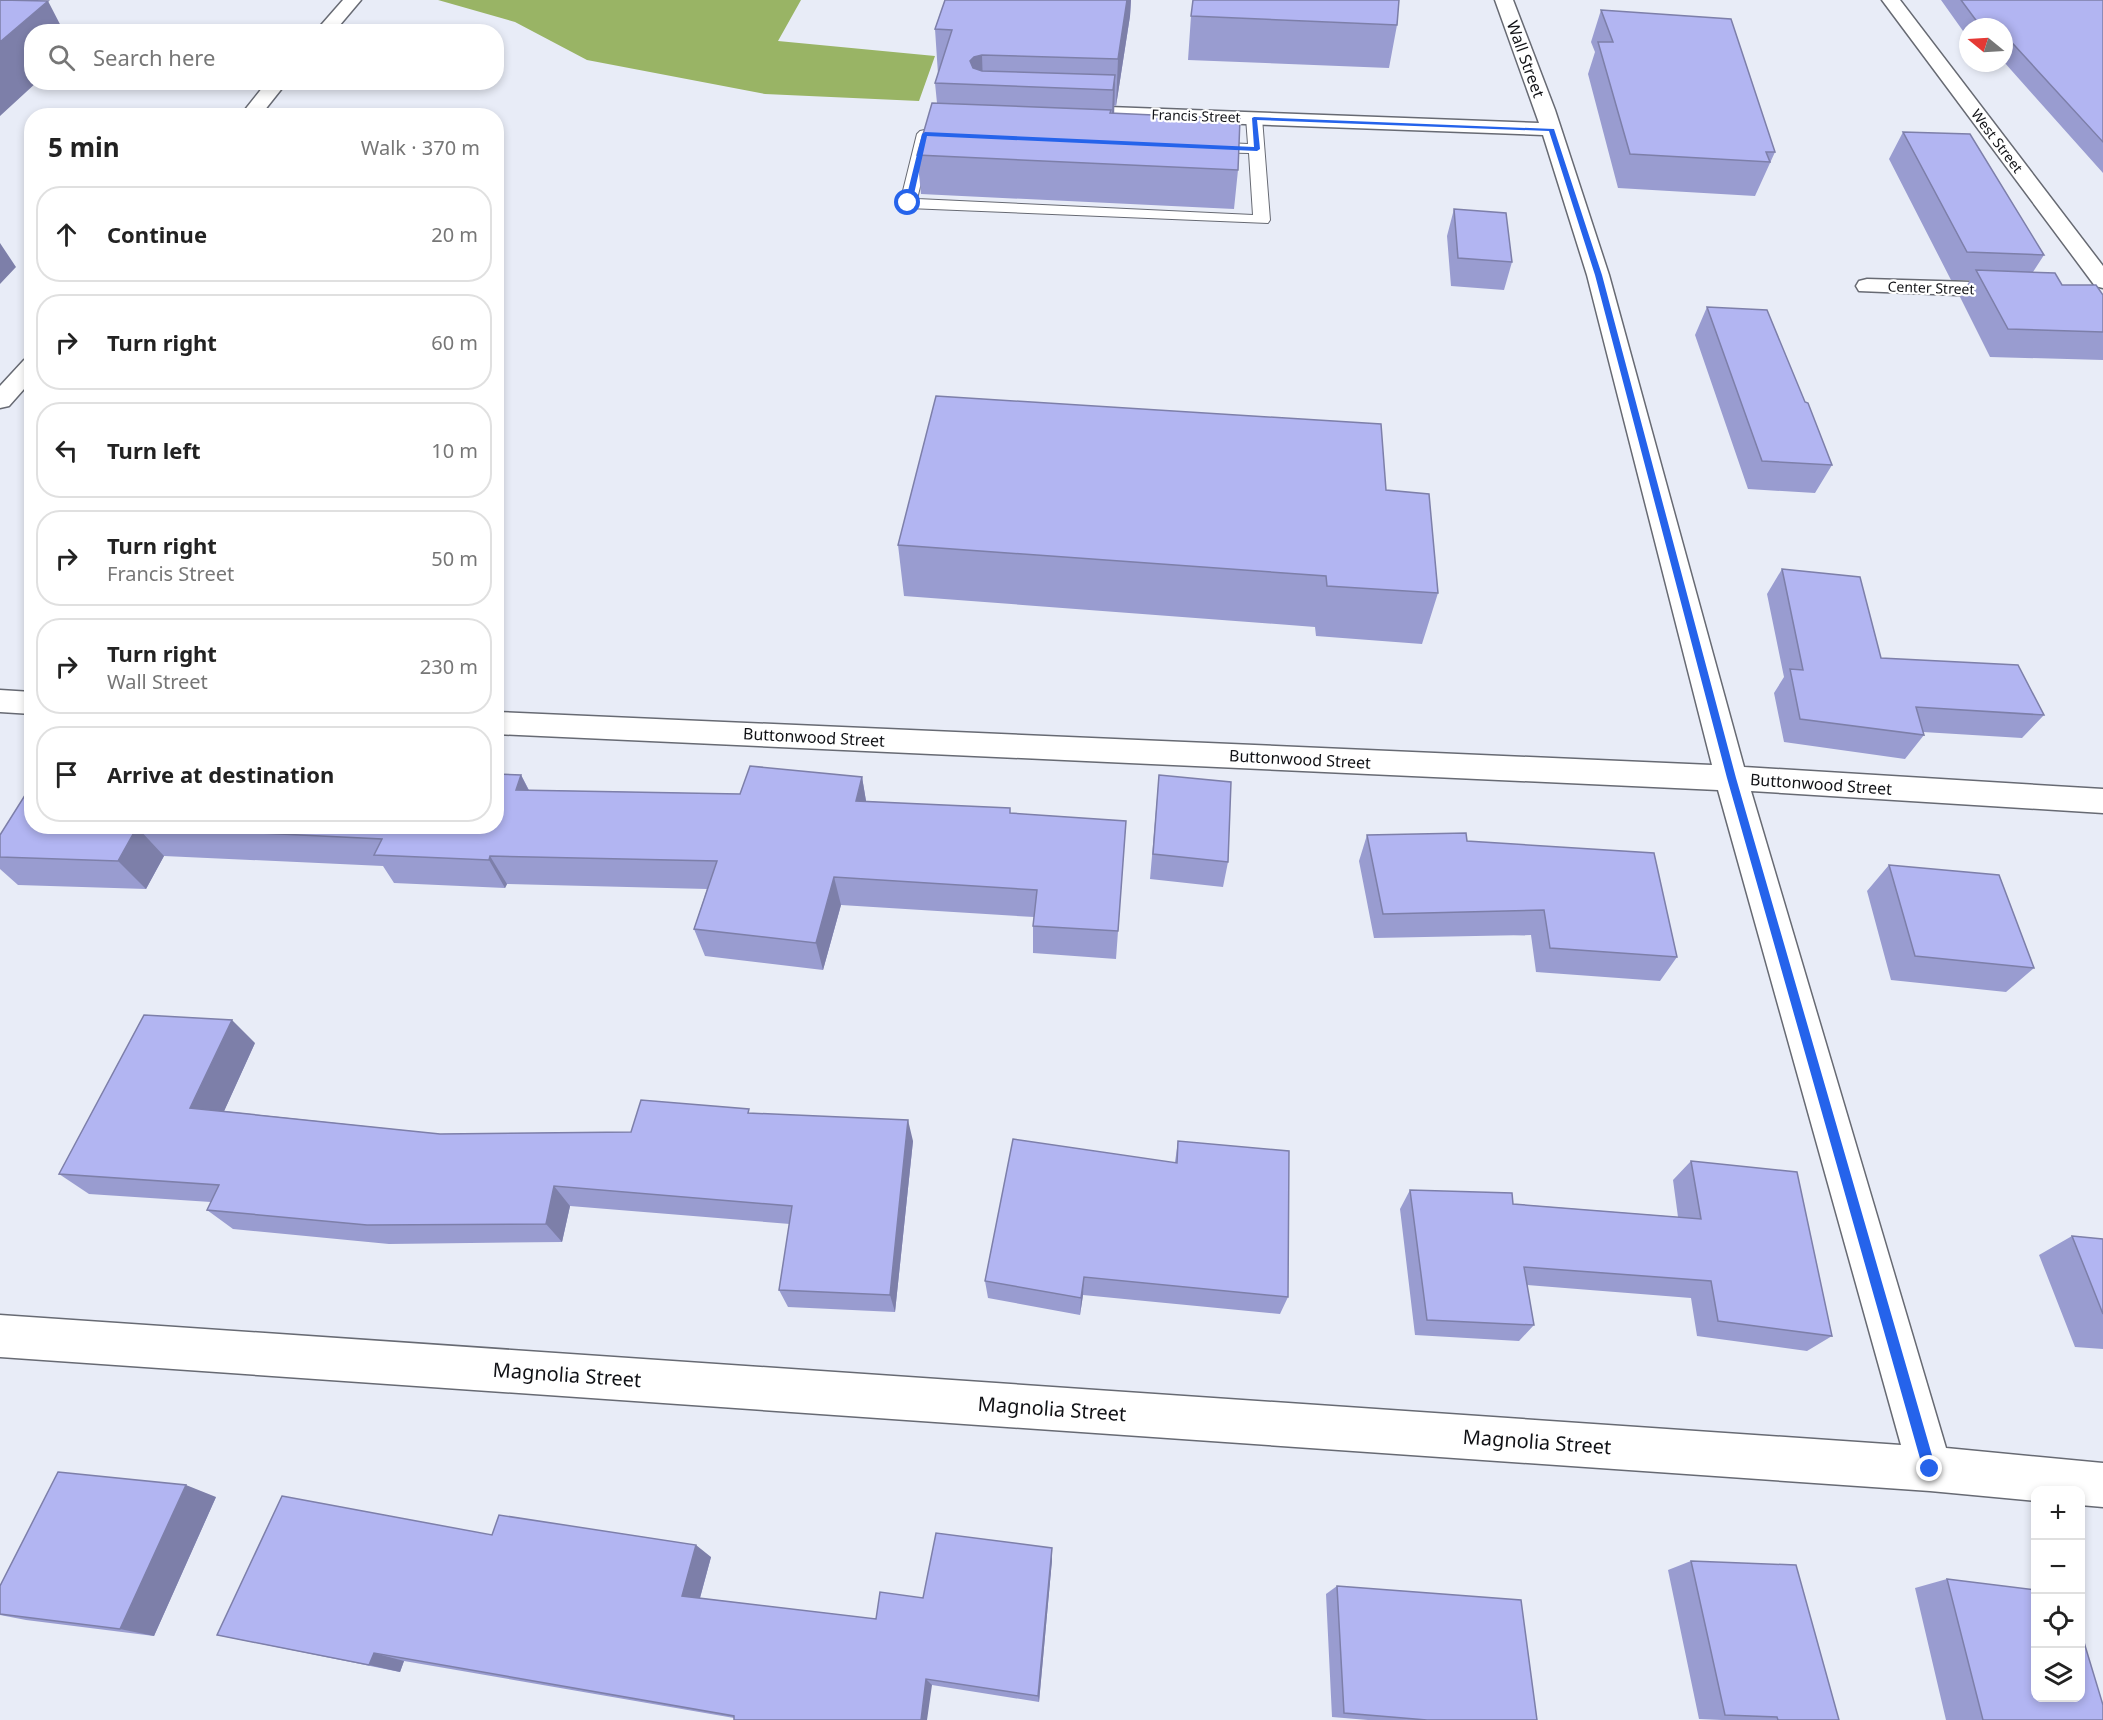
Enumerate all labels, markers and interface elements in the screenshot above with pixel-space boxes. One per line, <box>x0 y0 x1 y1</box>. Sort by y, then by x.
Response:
street label: Wall Street <box>1502 17 1550 101</box>
north arrow <box>1959 18 2013 72</box>
search box <box>24 24 504 90</box>
icon: search <box>45 41 78 74</box>
text: Search here <box>93 42 215 72</box>
street label: Francis Street <box>1151 104 1241 127</box>
street label: West Street <box>1967 105 2028 176</box>
text: 5 min <box>48 129 120 165</box>
text: Walk · 370 m <box>361 134 480 161</box>
route start <box>894 189 920 215</box>
icon: ahead <box>50 218 83 251</box>
text: Continue <box>107 219 207 249</box>
text: 20 m <box>431 221 478 248</box>
street label: Center Street <box>1887 276 1975 299</box>
icon: right <box>50 326 83 359</box>
text: Turn right <box>107 327 217 357</box>
text: 60 m <box>431 329 478 356</box>
icon: left <box>50 434 83 467</box>
text: Turn left <box>107 435 201 465</box>
text: 10 m <box>431 437 478 464</box>
text: Turn right <box>107 530 217 560</box>
icon: right <box>50 542 83 575</box>
text: 50 m <box>431 545 478 572</box>
text: Francis Street <box>107 560 234 587</box>
text: Turn right <box>107 638 217 668</box>
icon: right <box>50 650 83 683</box>
text: 230 m <box>420 653 478 680</box>
text: Wall Street <box>107 668 208 695</box>
street label: Buttonwood Street <box>743 722 886 752</box>
street label: Buttonwood Street <box>1229 744 1372 774</box>
icon: arrive <box>50 758 83 791</box>
text: Arrive at destination <box>107 759 334 789</box>
street label: Buttonwood Street <box>1749 768 1893 800</box>
street label: Magnolia Street <box>492 1356 642 1393</box>
street label: Magnolia Street <box>977 1390 1127 1427</box>
street label: Magnolia Street <box>1462 1423 1612 1460</box>
route end <box>1916 1455 1942 1481</box>
map controls <box>2031 1486 2085 1702</box>
button: + <box>2031 1486 2085 1540</box>
button: − <box>2031 1540 2085 1594</box>
button: locate <box>2031 1594 2085 1648</box>
button: layers <box>2031 1648 2085 1702</box>

